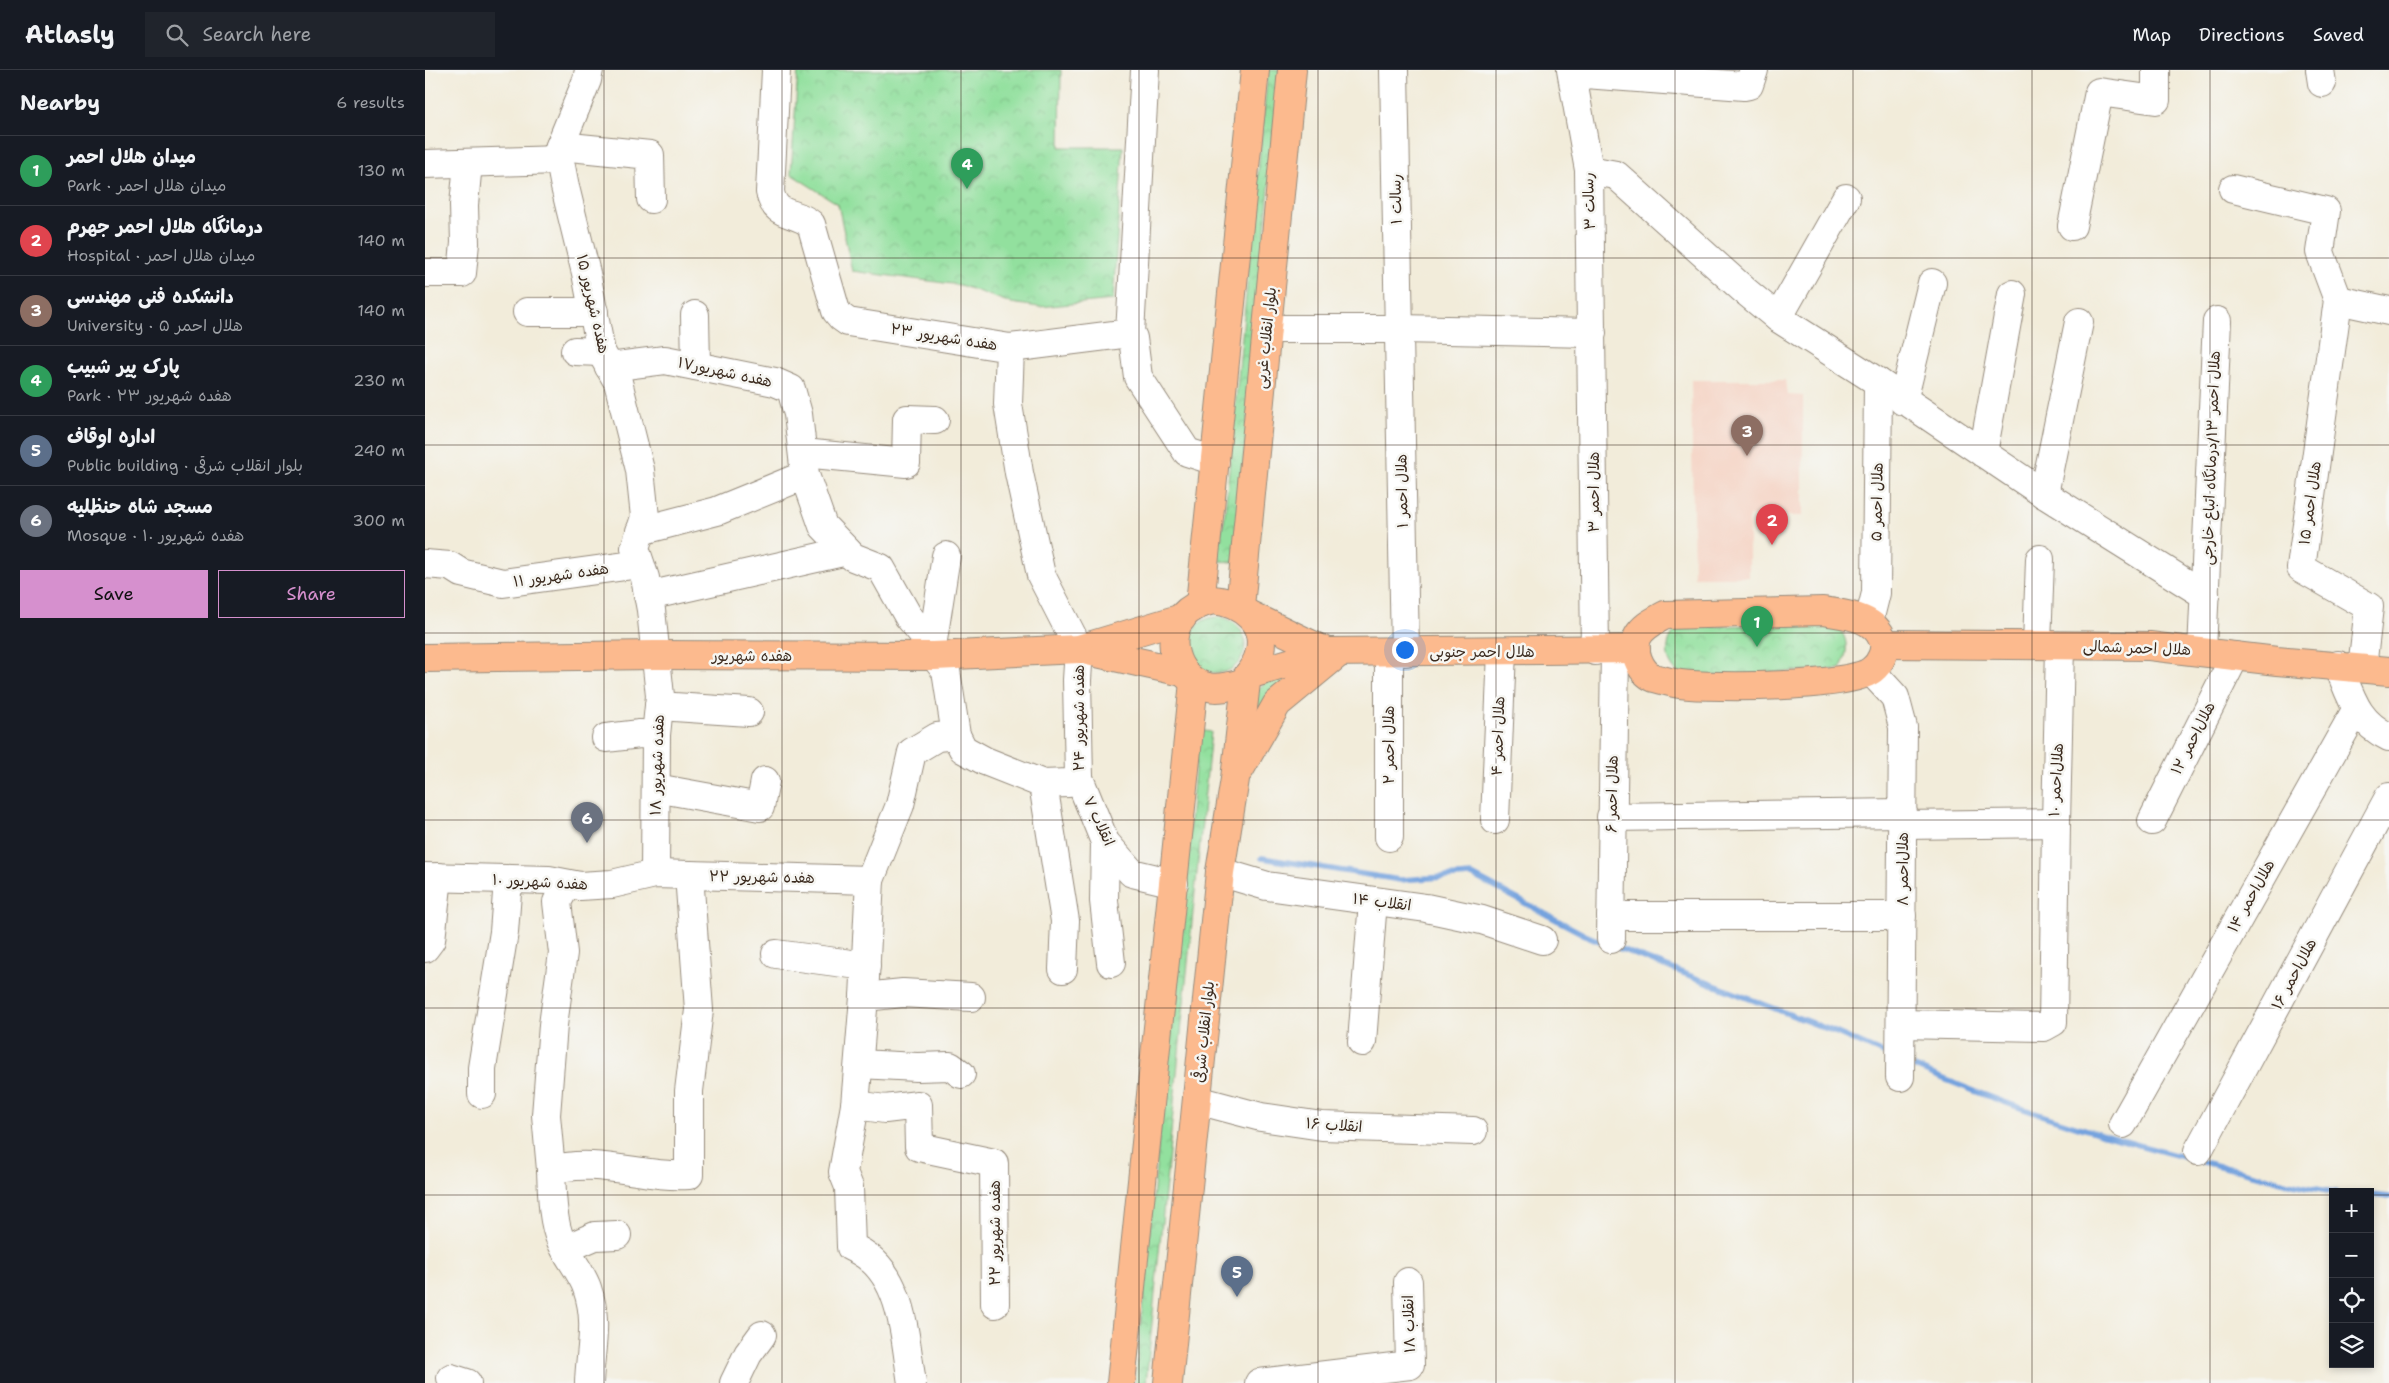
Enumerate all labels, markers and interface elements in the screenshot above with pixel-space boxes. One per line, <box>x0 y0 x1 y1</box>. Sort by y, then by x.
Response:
search box <box>145 12 495 57</box>
text: Atlasly <box>25 19 115 51</box>
icon: search <box>163 21 191 49</box>
text: Search here <box>203 22 311 47</box>
text: Map <box>2133 23 2171 47</box>
text: Directions <box>2199 23 2285 47</box>
text: Saved <box>2313 23 2364 47</box>
text: Nearby <box>20 89 100 117</box>
text: 6 results <box>336 92 405 113</box>
text: میدان هلال احمر <box>67 144 196 169</box>
pin: 4 <box>951 148 983 189</box>
text: 1 <box>32 160 40 181</box>
text: 130 m <box>358 160 405 181</box>
street label: رسالت ۳ <box>1578 172 1600 230</box>
street label: رسالت ۱ <box>1386 173 1406 225</box>
text: Park · میدان هلال احمر <box>67 175 226 196</box>
text: درمانگاه هلال احمر جهرم <box>67 214 263 239</box>
text: 2 <box>30 230 42 251</box>
text: 140 m <box>358 230 405 251</box>
text: Hospital · میدان هلال احمر <box>67 245 255 266</box>
street label: هفده شهریور ۱۵ <box>572 252 614 356</box>
text: دانشکده فنی مهندسی <box>67 284 234 309</box>
street label: بلوار انقلاب غربی <box>1251 286 1281 390</box>
text: 3 <box>30 300 42 321</box>
text: 140 m <box>358 300 405 321</box>
text: University · هلال احمر ۵ <box>67 315 243 336</box>
street label: هفده شهریور ۲۳ <box>889 319 999 355</box>
street label: هلال احمر ۱۳/درمانگاه اتباع خارجی <box>2197 350 2225 566</box>
street label: هفده شهریور۱۷ <box>676 352 774 392</box>
text: پارک پیر شبیب <box>67 354 179 379</box>
text: 4 <box>30 370 42 391</box>
text: 230 m <box>353 370 405 391</box>
text: Park · هفده شهریور ۲۳ <box>67 385 232 406</box>
pin: 3 <box>1731 415 1763 456</box>
text: اداره اوقاف <box>67 424 155 449</box>
text: 5 <box>31 440 41 461</box>
text: 240 m <box>353 440 405 461</box>
street label: هلال احمر ۳ <box>1584 452 1604 532</box>
street label: هلال احمر ۱ <box>1391 454 1413 528</box>
text: Public building · بلوار انقلاب شرقی <box>67 455 303 476</box>
street label: هلال احمر ۱۵ <box>2294 460 2326 546</box>
street label: هلال احمر ۵ <box>1866 462 1888 542</box>
text: مسجد شاه حنظلیه <box>67 494 213 519</box>
pin: 2 <box>1756 504 1788 545</box>
text: 6 <box>30 510 42 531</box>
text: 300 m <box>353 510 405 531</box>
text: Mosque · هفده شهریور ۱۰ <box>67 525 244 546</box>
street label: هفده شهریور ۱۱ <box>512 558 610 592</box>
button: Save <box>20 570 208 618</box>
button: Share <box>218 570 405 618</box>
pin: 1 <box>1741 606 1773 647</box>
street label: هلال احمر شمالی <box>2083 636 2191 660</box>
your location <box>1392 637 1418 663</box>
street label: هلال احمر جنوبی <box>1429 642 1535 662</box>
street label: هفده شهریور <box>711 646 792 666</box>
street label: هفده شهریور ۲۴ <box>1069 665 1089 771</box>
street label: هلال احمر ۴ <box>1487 696 1509 776</box>
street label: هلال‌احمر ۱۲ <box>2166 698 2220 778</box>
street label: هلال احمر ۲ <box>1379 706 1399 784</box>
street label: هفده شهریور ۱۸ <box>645 714 669 816</box>
street label: هلال‌احمر ۱۰ <box>2044 743 2068 817</box>
street label: هلال احمر ۶ <box>1601 755 1623 833</box>
street label: انقلاب ۷ <box>1079 793 1119 849</box>
pin: 6 <box>571 802 603 843</box>
street label: هلال‌احمر ۸ <box>1893 832 1913 906</box>
street label: هلال‌احمر ۱۴ <box>2223 856 2279 936</box>
street label: هفده شهریور ۲۲ <box>709 866 815 888</box>
street label: هفده شهریور ۱۰ <box>492 870 588 894</box>
street label: انقلاب ۱۴ <box>1352 888 1412 916</box>
street label: هلال‌احمر ۱۶ <box>2267 935 2321 1013</box>
street label: بلوار انقلاب شرقی <box>1188 980 1219 1084</box>
street label: انقلاب ۱۶ <box>1305 1113 1363 1137</box>
street label: هفده شهریور ۲۲ <box>985 1180 1005 1286</box>
map controls <box>2329 1188 2374 1368</box>
button: + <box>2329 1188 2374 1233</box>
button: − <box>2329 1233 2374 1278</box>
pin: 5 <box>1221 1256 1253 1297</box>
button: locate <box>2329 1278 2374 1323</box>
street label: انقلاب ۱۸ <box>1398 1295 1420 1353</box>
button: layers <box>2329 1323 2374 1368</box>

